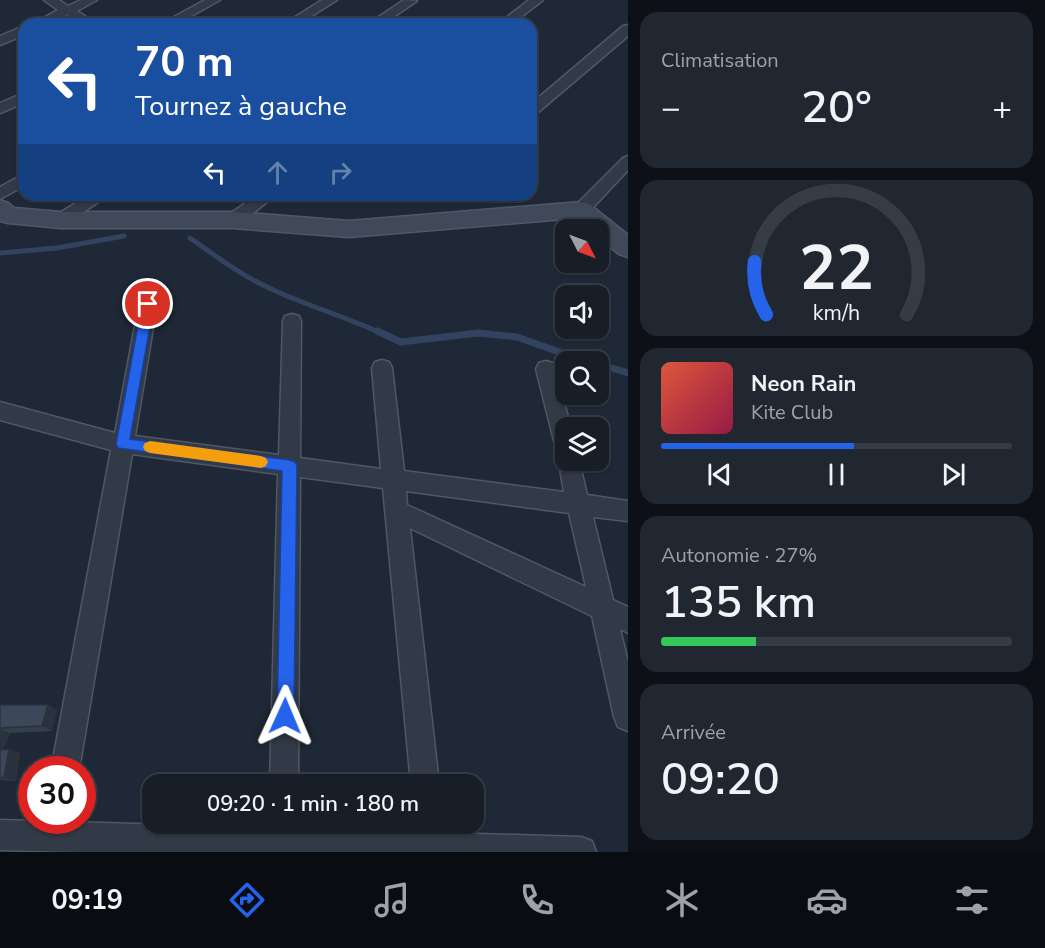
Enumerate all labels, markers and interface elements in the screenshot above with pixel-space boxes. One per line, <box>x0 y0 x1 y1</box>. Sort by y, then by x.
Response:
text: 70 m <box>135 34 234 91</box>
icon: left <box>36 42 114 120</box>
text: Climatisation <box>661 47 779 74</box>
text: 20° <box>801 77 872 138</box>
text: − <box>661 86 681 131</box>
text: + <box>992 86 1012 131</box>
text: Tournez à gauche <box>135 88 347 125</box>
icon: left <box>198 156 231 189</box>
icon: ahead <box>261 156 294 189</box>
icon: right <box>324 156 357 189</box>
north arrow <box>555 219 609 273</box>
map controls <box>555 219 609 471</box>
text: 22 <box>799 226 874 311</box>
pin <box>122 278 173 329</box>
button: sound <box>555 285 609 339</box>
icon: arrive <box>131 287 164 320</box>
text: km/h <box>813 298 860 328</box>
button: search <box>555 351 609 405</box>
text: Neon Rain <box>751 369 856 399</box>
text: Kite Club <box>751 399 833 426</box>
button: layers <box>555 417 609 471</box>
icon: previous <box>703 458 736 491</box>
icon: pause <box>820 458 853 491</box>
icon: next <box>937 458 970 491</box>
text: Autonomie · 27% <box>661 542 817 569</box>
text: 135 km <box>661 572 816 633</box>
position arrow <box>253 684 317 748</box>
text: Arrivée <box>661 719 726 746</box>
text: 09:20 <box>661 749 780 810</box>
speed limit sign: 30 <box>18 756 96 834</box>
text: 09:20 · 1 min · 180 m <box>207 789 419 819</box>
icon: directions <box>226 879 268 921</box>
icon: music <box>371 879 413 921</box>
icon: phone <box>516 879 558 921</box>
icon: climate <box>661 879 703 921</box>
icon: car <box>806 879 848 921</box>
icon: filters <box>951 879 993 921</box>
text: 09:19 <box>52 882 123 919</box>

